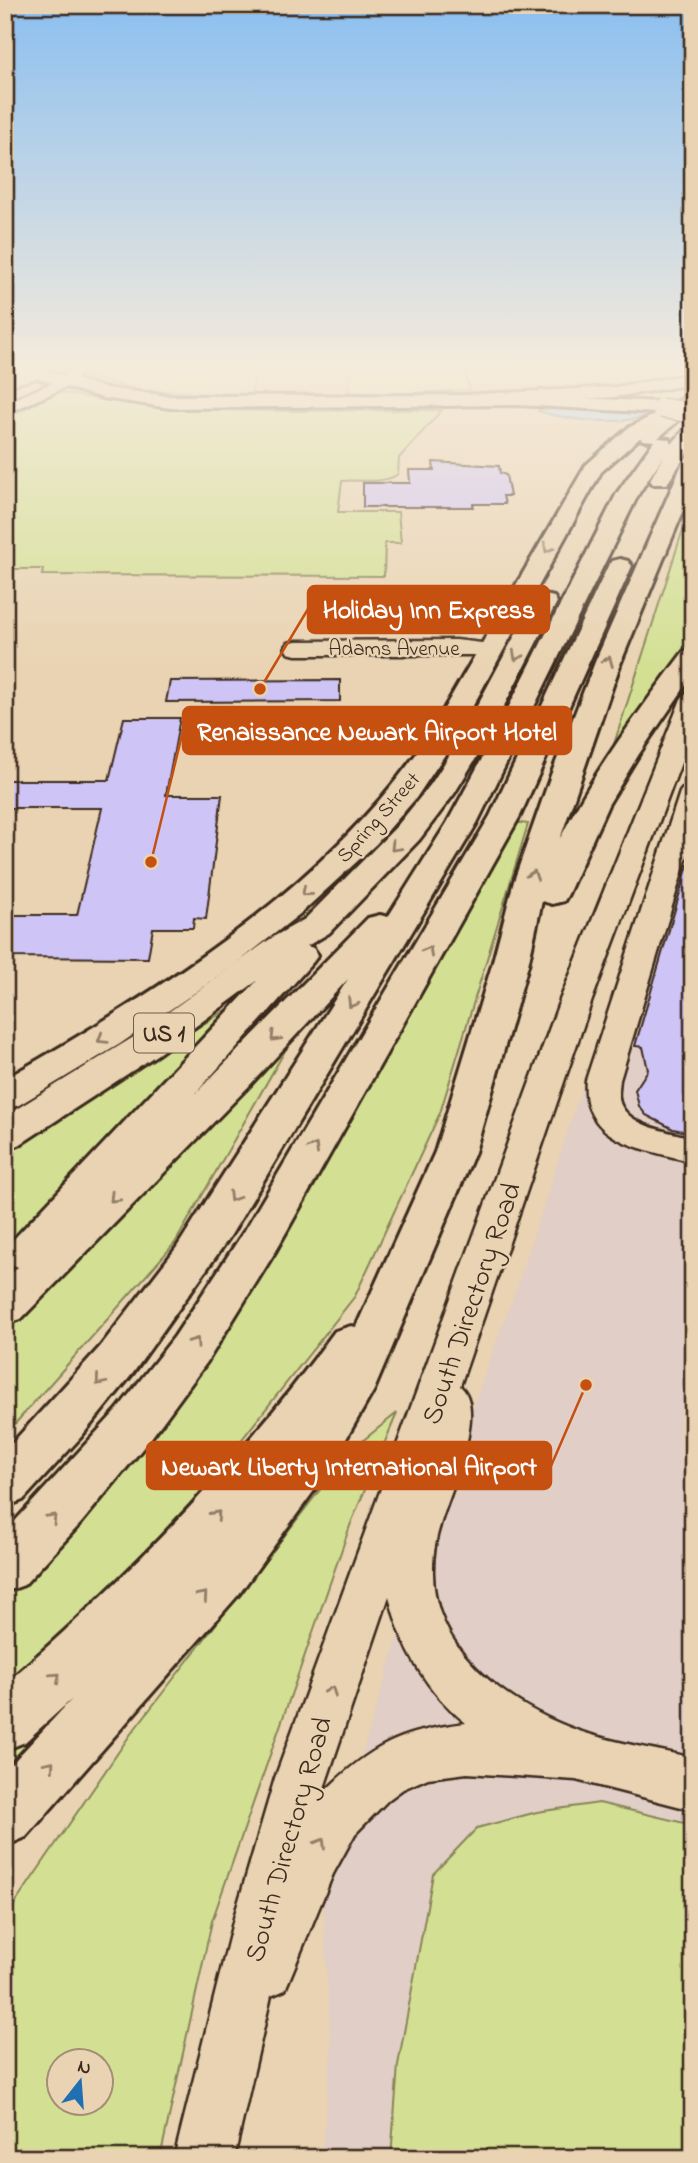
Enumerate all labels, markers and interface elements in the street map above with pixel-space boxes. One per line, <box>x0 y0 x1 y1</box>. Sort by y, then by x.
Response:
one-way arrow <box>543 541 556 554</box>
callout: Holiday Inn Express <box>308 586 549 633</box>
text: Holiday Inn Express <box>323 593 535 631</box>
street label: Adams Avenue <box>328 635 460 665</box>
one-way arrow <box>512 649 525 661</box>
one-way arrow <box>600 656 614 668</box>
callout: Renaissance Newark Airport Hotel <box>183 707 571 754</box>
text: Renaissance Newark Airport Hotel <box>197 715 557 753</box>
street label: Spring Street <box>330 766 430 872</box>
one-way arrow <box>390 838 403 851</box>
one-way arrow <box>525 870 539 882</box>
one-way arrow <box>301 884 314 896</box>
one-way arrow <box>420 946 433 958</box>
one-way arrow <box>348 996 361 1009</box>
road number: US 1 <box>134 1014 194 1052</box>
one-way arrow <box>270 1028 283 1041</box>
one-way arrow <box>96 1030 109 1043</box>
one-way arrow <box>306 1143 319 1155</box>
street label: South Directory Road <box>413 1177 534 1431</box>
one-way arrow <box>228 1189 241 1202</box>
one-way arrow <box>110 1190 123 1203</box>
one-way arrow <box>187 1337 199 1350</box>
one-way arrow <box>95 1374 108 1386</box>
callout: Newark Liberty International Airport <box>147 1442 551 1489</box>
text: Newark Liberty International Airport <box>161 1450 537 1488</box>
one-way arrow <box>208 1510 221 1523</box>
one-way arrow <box>44 1513 57 1526</box>
one-way arrow <box>195 1592 207 1605</box>
one-way arrow <box>48 1672 61 1685</box>
one-way arrow <box>323 1686 337 1698</box>
street label: South Directory Road <box>236 1712 345 1967</box>
one-way arrow <box>42 1760 54 1773</box>
one-way arrow <box>312 1837 325 1850</box>
north arrow <box>46 2048 116 2118</box>
text: N <box>74 2053 94 2083</box>

